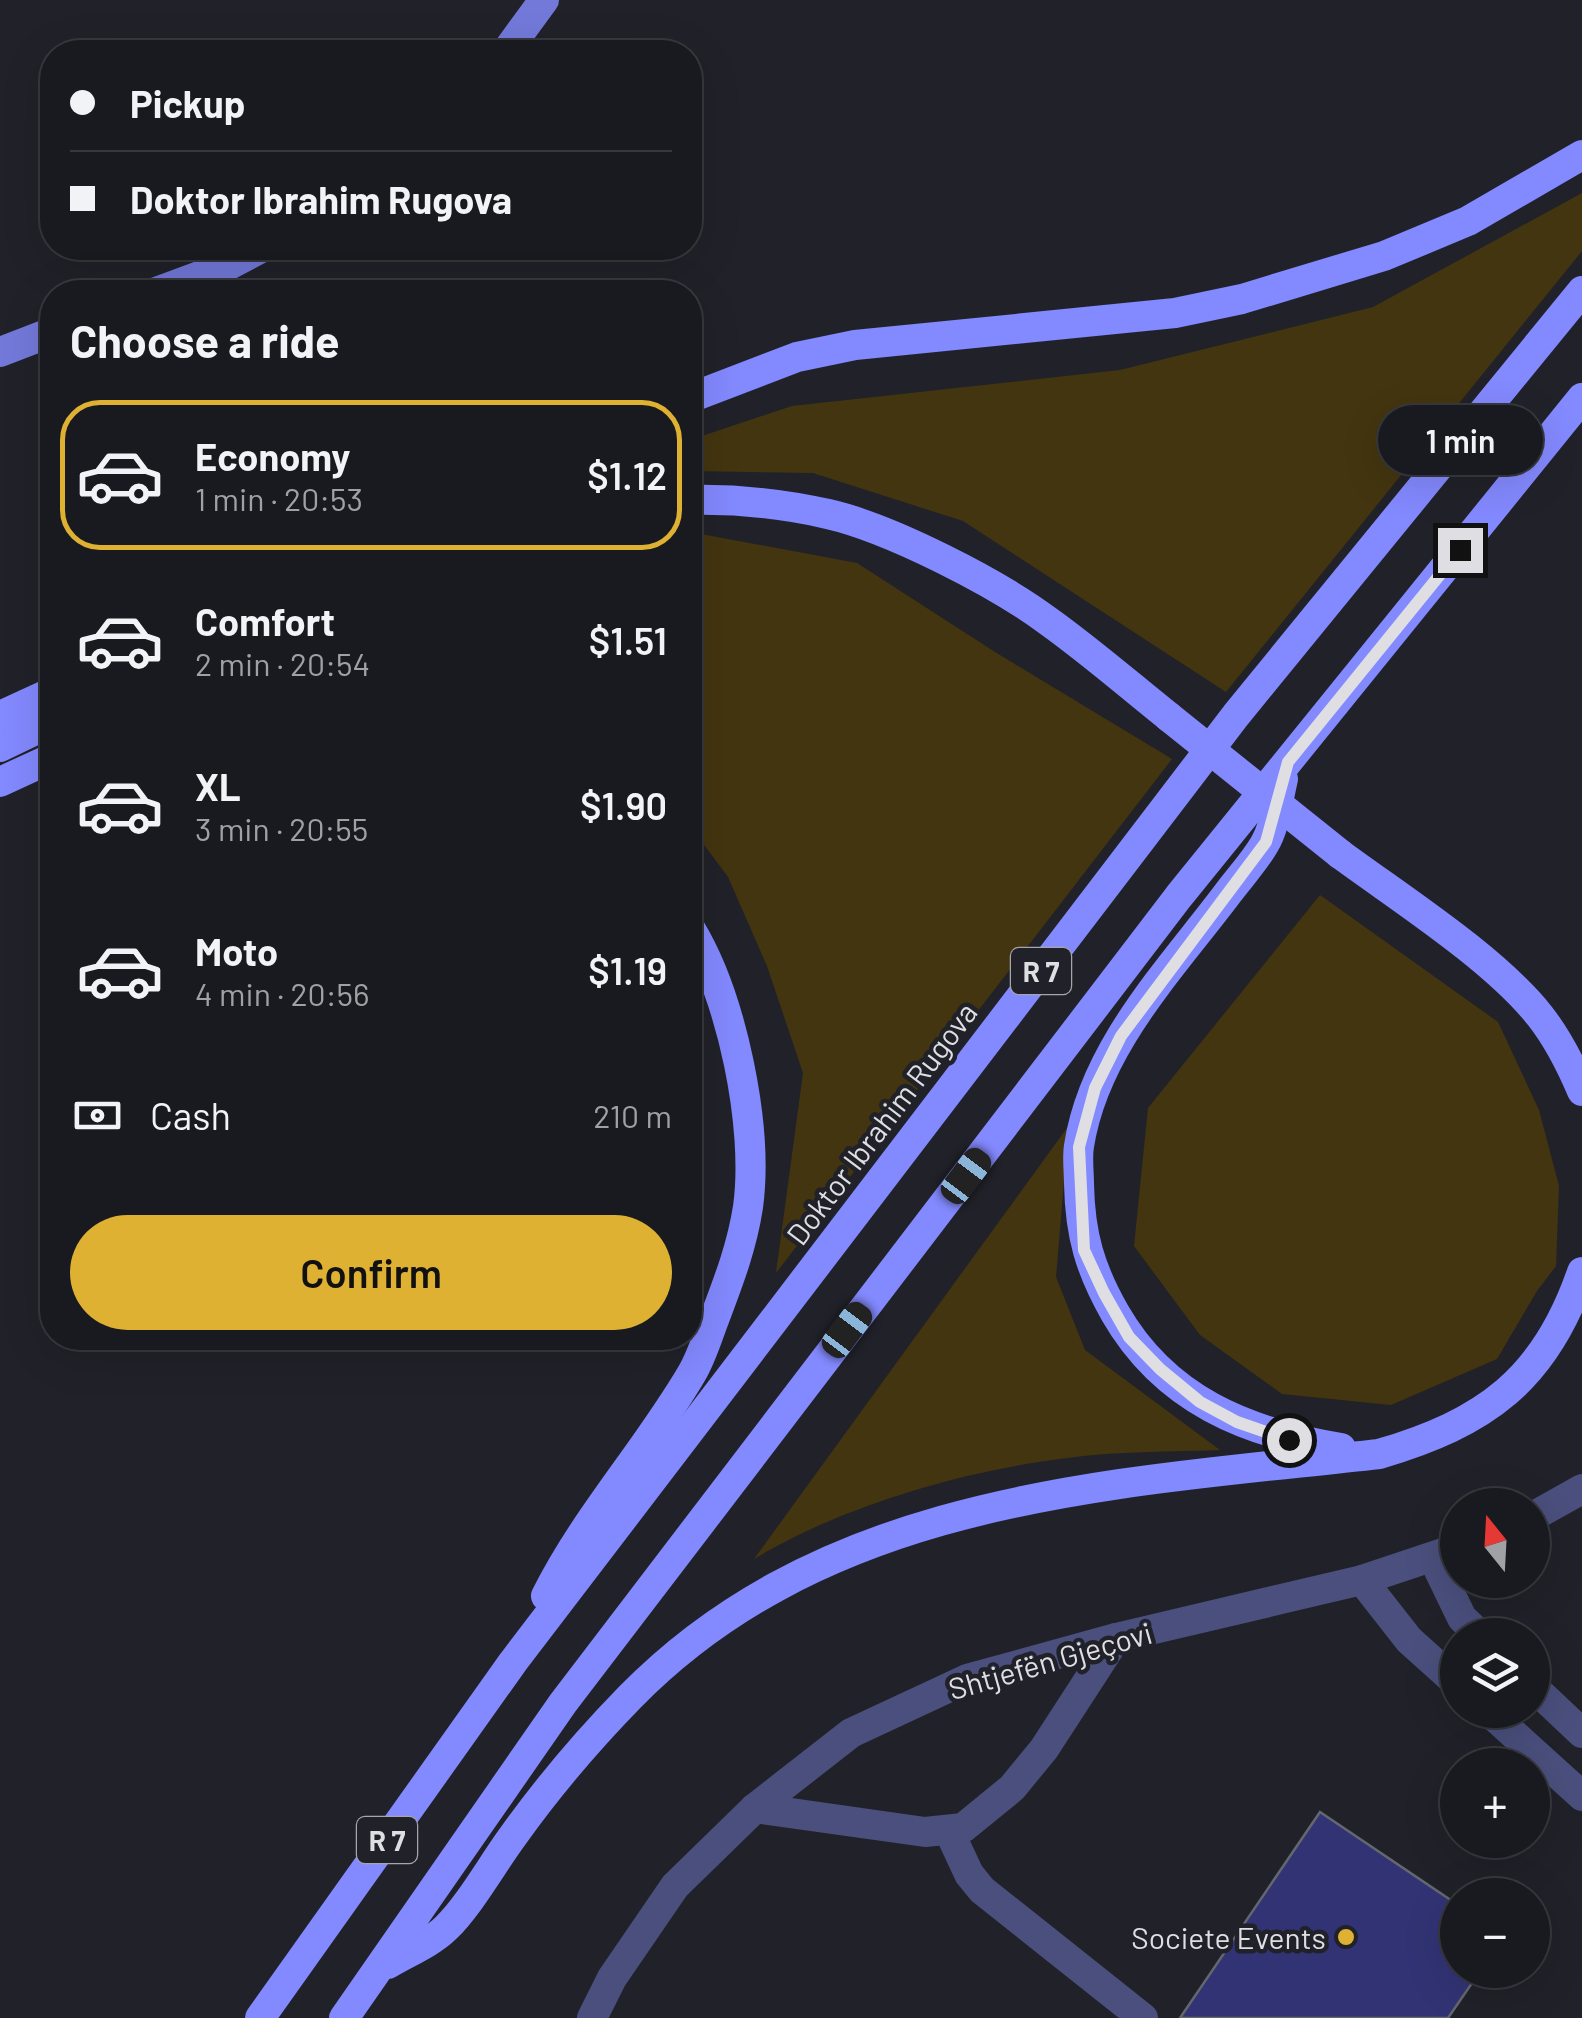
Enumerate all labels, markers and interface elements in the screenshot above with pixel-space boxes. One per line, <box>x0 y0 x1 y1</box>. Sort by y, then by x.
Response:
text: Pickup <box>130 80 245 126</box>
text: Doktor Ibrahim Rugova <box>130 176 512 222</box>
text: Choose a ride <box>70 313 340 367</box>
callout: 1 min <box>1378 405 1542 475</box>
text: 1 min <box>1426 421 1495 459</box>
icon: car <box>75 430 165 520</box>
text: Economy <box>195 433 350 479</box>
text: $1.12 <box>587 452 667 498</box>
text: 1 min · 20:53 <box>195 479 363 517</box>
route end <box>1438 528 1483 573</box>
icon: car <box>75 595 165 685</box>
text: Comfort <box>195 598 335 644</box>
text: $1.51 <box>589 617 667 663</box>
text: 2 min · 20:54 <box>195 644 370 682</box>
icon: car <box>75 760 165 850</box>
text: XL <box>195 763 241 809</box>
text: $1.90 <box>580 782 667 828</box>
text: 3 min · 20:55 <box>195 809 368 847</box>
icon: car <box>75 925 165 1015</box>
text: Moto <box>195 928 278 974</box>
text: $1.19 <box>588 947 667 993</box>
road number: R 7 <box>1011 948 1071 994</box>
text: 4 min · 20:56 <box>195 974 369 1012</box>
street label: Doktor Ibrahim Rugova <box>778 995 984 1251</box>
icon: cash <box>70 1088 125 1143</box>
text: Cash <box>150 1092 231 1138</box>
text: 210 m <box>593 1096 672 1134</box>
car <box>936 1143 996 1209</box>
button: Confirm <box>70 1215 672 1330</box>
car <box>817 1297 877 1363</box>
route start <box>1267 1418 1312 1463</box>
north arrow <box>1440 1488 1550 1598</box>
map controls <box>1440 1488 1550 1988</box>
street label: Shtjefën Gjeçovi <box>944 1614 1156 1706</box>
button: layers <box>1440 1618 1550 1728</box>
button: + <box>1440 1748 1550 1858</box>
road number: R 7 <box>357 1817 417 1863</box>
button: − <box>1440 1878 1550 1988</box>
place label: Societe Events <box>1131 1919 1326 1955</box>
marker: Societe Events <box>1335 1926 1357 1948</box>

